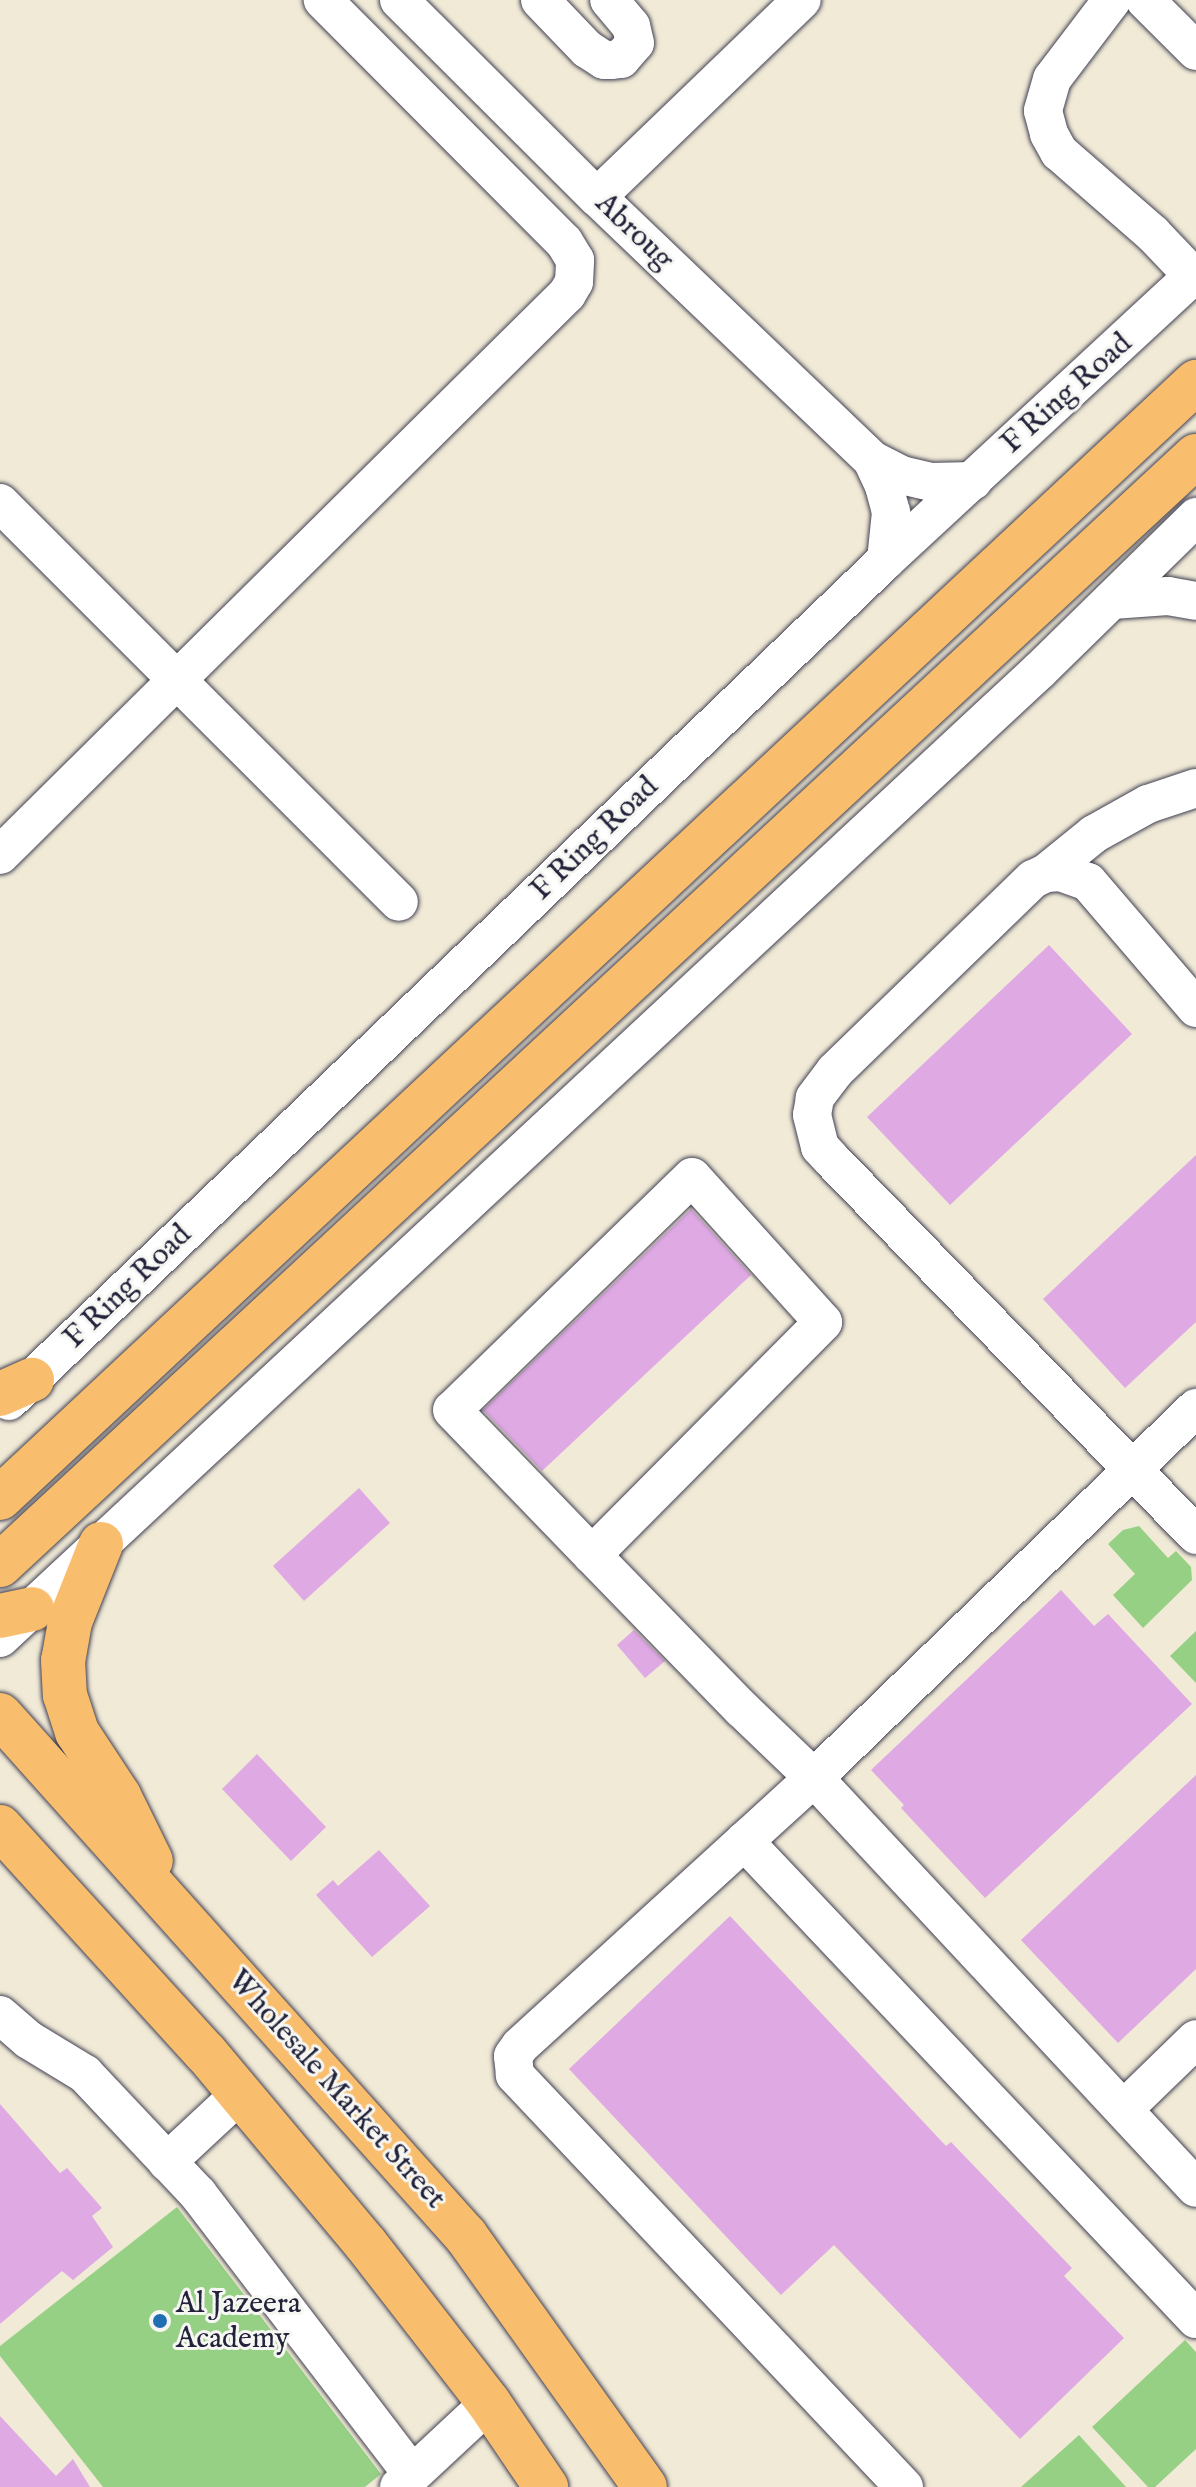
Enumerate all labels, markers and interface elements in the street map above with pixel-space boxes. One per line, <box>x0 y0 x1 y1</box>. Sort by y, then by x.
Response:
street label: Abroug <box>587 186 681 278</box>
street label: F Ring Road <box>994 326 1140 462</box>
street label: F Ring Road <box>524 769 666 909</box>
street label: F Ring Road <box>57 1217 199 1357</box>
street label: Wholesale Market Street <box>219 1963 453 2217</box>
place label: Al Jazeera Academy <box>176 2286 301 2356</box>
marker: Al Jazeera Academy <box>151 2312 169 2330</box>

